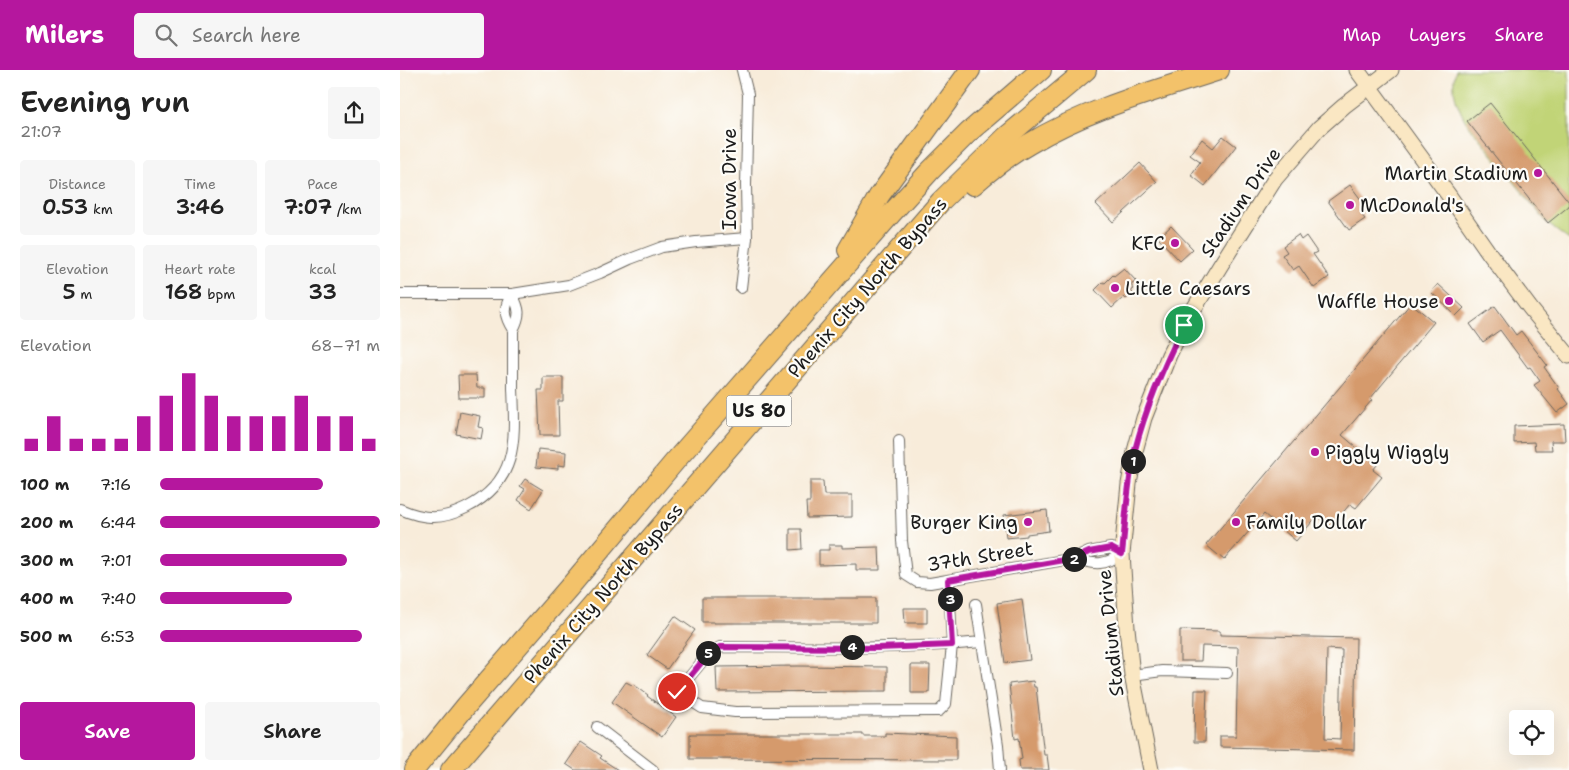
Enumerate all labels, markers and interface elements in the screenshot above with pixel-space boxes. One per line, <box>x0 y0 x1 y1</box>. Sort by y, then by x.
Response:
search box <box>134 13 484 58</box>
text: Milers <box>25 19 104 51</box>
icon: search <box>152 21 180 49</box>
text: Search here <box>192 23 301 48</box>
text: Map <box>1343 23 1381 47</box>
text: Layers <box>1409 23 1466 47</box>
text: Share <box>1494 23 1544 47</box>
text: Evening run <box>20 83 190 121</box>
button: share <box>328 87 380 139</box>
text: 21:07 <box>20 121 62 142</box>
street label: Iowa Drive <box>717 128 742 230</box>
street label: Stadium Drive <box>1194 142 1286 262</box>
place label: Martin Stadium <box>1384 161 1528 186</box>
marker: Martin Stadium <box>1532 167 1544 179</box>
text: Distance <box>49 175 106 193</box>
text: Time <box>184 175 216 193</box>
text: Pace <box>307 175 338 193</box>
street label: Phenix City North Bypass <box>782 192 953 383</box>
text: 0.53 <box>42 193 88 221</box>
text: 3:46 <box>175 193 224 221</box>
text: 7:07 <box>283 193 332 221</box>
place label: McDonald's <box>1360 193 1464 218</box>
marker: McDonald's <box>1344 199 1356 211</box>
text: km <box>88 200 113 218</box>
text: /km <box>332 200 362 218</box>
place label: KFC <box>1131 231 1165 256</box>
marker: KFC <box>1169 237 1181 249</box>
text: Elevation <box>46 260 109 278</box>
text: Heart rate <box>164 260 236 278</box>
text: kcal <box>309 260 336 278</box>
place label: Little Caesars <box>1125 276 1251 301</box>
text: 5 <box>62 278 75 306</box>
text: 168 <box>165 278 202 306</box>
text: 33 <box>308 278 337 306</box>
marker: Little Caesars <box>1109 282 1121 294</box>
text: m <box>75 285 92 303</box>
text: bpm <box>202 285 235 303</box>
place label: Waffle House <box>1317 289 1439 314</box>
marker: Waffle House <box>1443 295 1455 307</box>
pin <box>1163 304 1205 346</box>
icon: arrive <box>1170 311 1198 339</box>
text: Elevation <box>20 335 92 356</box>
text: 68–71 m <box>311 335 380 356</box>
road number: US 80 <box>726 396 792 426</box>
place label: Piggly Wiggly <box>1325 440 1450 465</box>
marker: Piggly Wiggly <box>1309 446 1321 458</box>
pin: 1 <box>1120 448 1146 474</box>
text: 1 <box>1130 452 1137 470</box>
text: 100 m <box>20 474 69 495</box>
text: 7:16 <box>100 474 131 495</box>
street label: Phenix City North Bypass <box>518 498 689 689</box>
place label: Burger King <box>910 510 1018 535</box>
place label: Family Dollar <box>1246 510 1367 535</box>
text: 200 m <box>20 512 73 533</box>
text: 6:44 <box>100 512 136 533</box>
marker: Burger King <box>1022 516 1034 528</box>
marker: Family Dollar <box>1230 516 1242 528</box>
street label: 37th Street <box>925 536 1035 577</box>
pin: 2 <box>1062 546 1086 572</box>
text: 300 m <box>20 550 74 571</box>
text: 7:01 <box>100 550 132 571</box>
text: 2 <box>1070 550 1079 568</box>
street label: Stadium Drive <box>1091 568 1130 698</box>
pin: 3 <box>938 586 962 612</box>
text: 400 m <box>20 588 74 609</box>
text: 7:40 <box>100 588 136 609</box>
text: 3 <box>946 590 955 608</box>
text: 500 m <box>20 626 72 647</box>
text: 6:53 <box>100 626 135 647</box>
pin: 4 <box>840 634 864 660</box>
text: 4 <box>848 638 857 656</box>
pin: 5 <box>696 640 720 666</box>
text: 5 <box>704 644 713 662</box>
pin <box>656 671 698 713</box>
icon: check <box>663 678 691 706</box>
button: Save <box>20 702 195 760</box>
button: Share <box>205 702 380 760</box>
map controls <box>1509 710 1554 755</box>
button: locate <box>1509 710 1554 755</box>

